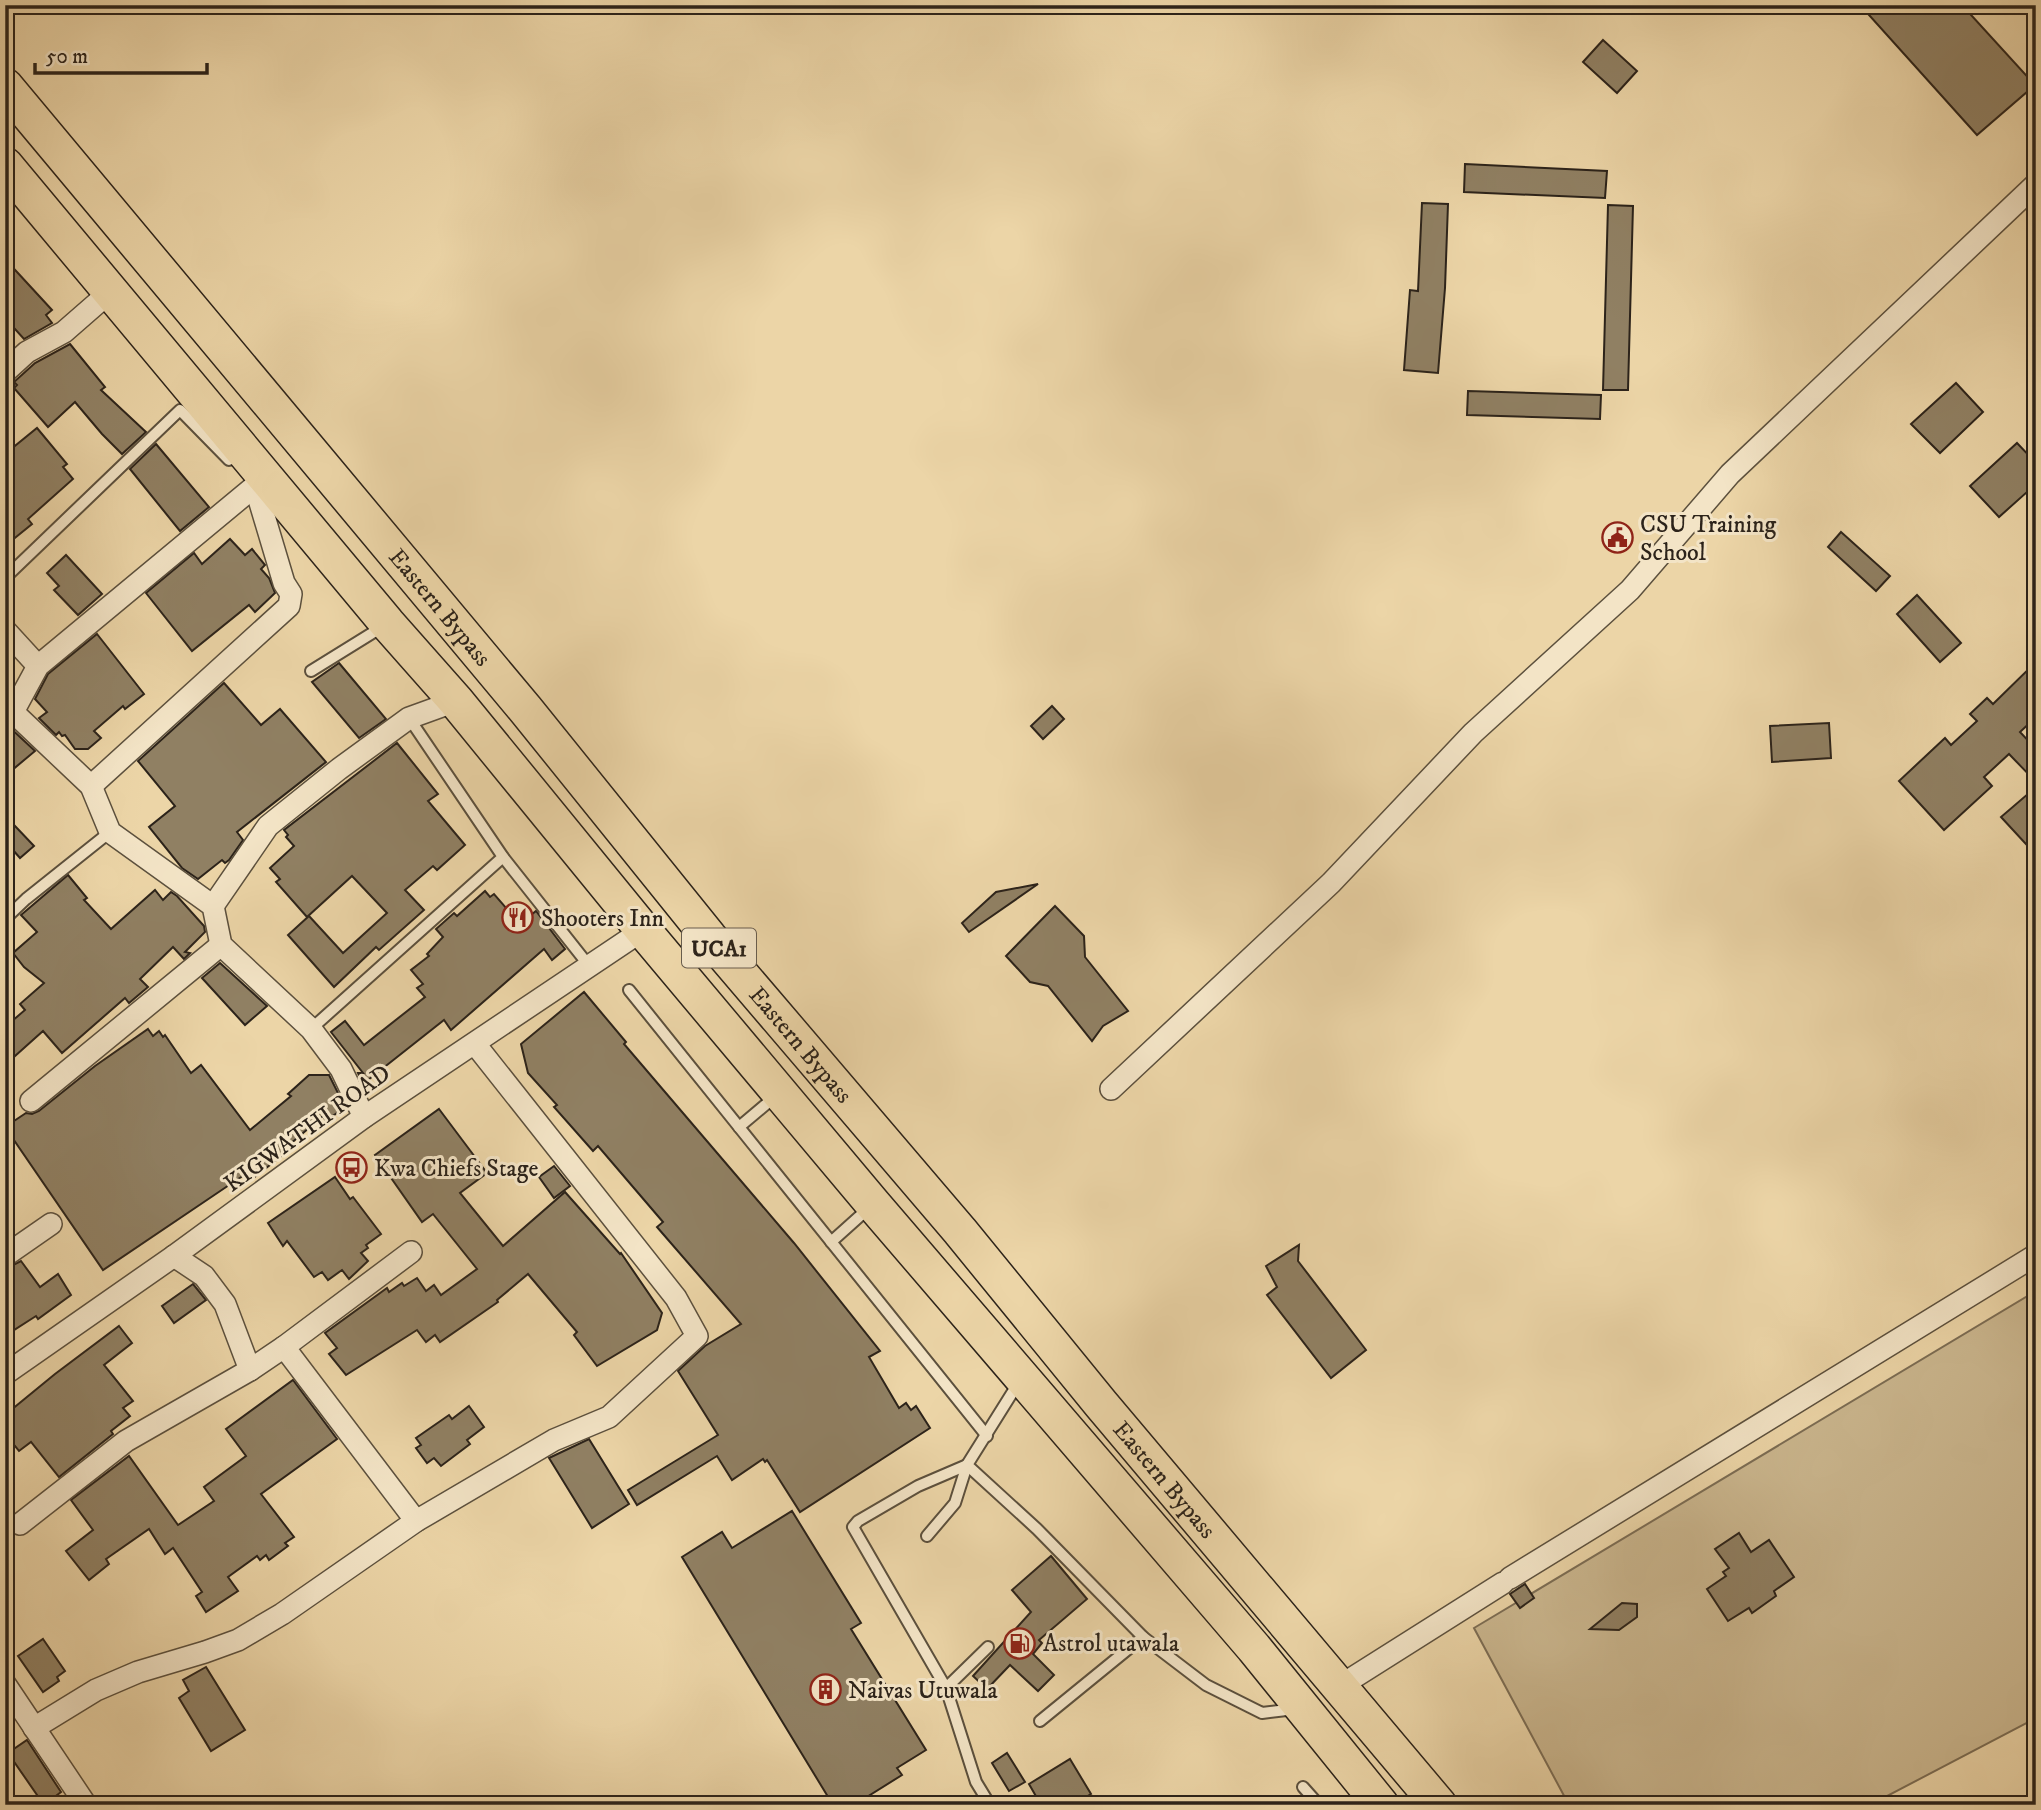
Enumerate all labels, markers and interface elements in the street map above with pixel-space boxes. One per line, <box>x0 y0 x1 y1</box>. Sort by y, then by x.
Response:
scale bar <box>35 32 206 76</box>
text: 50 m <box>46 44 88 70</box>
place label: CSU Training School <box>1640 510 1777 568</box>
public building icon: CSU Training School <box>1600 521 1634 555</box>
street label: Eastern Bypass <box>382 543 497 673</box>
restaurant icon: Shooters Inn <box>501 901 535 935</box>
place label: Shooters Inn <box>541 904 665 934</box>
road number: UCA1 <box>682 928 756 967</box>
street label: Eastern Bypass <box>742 981 858 1110</box>
street label: KIGWATHI ROAD <box>219 1058 397 1199</box>
bus stop icon: Kwa Chiefs Stage <box>334 1151 368 1185</box>
place label: Kwa Chiefs Stage <box>374 1154 538 1184</box>
street label: Eastern Bypass <box>1106 1415 1222 1545</box>
fuel station icon: Astrol utawala <box>1003 1626 1037 1660</box>
place label: Astrol utawala <box>1043 1629 1180 1659</box>
building icon: Naivas Utuwala <box>808 1673 842 1707</box>
place label: Naivas Utuwala <box>848 1676 999 1706</box>

